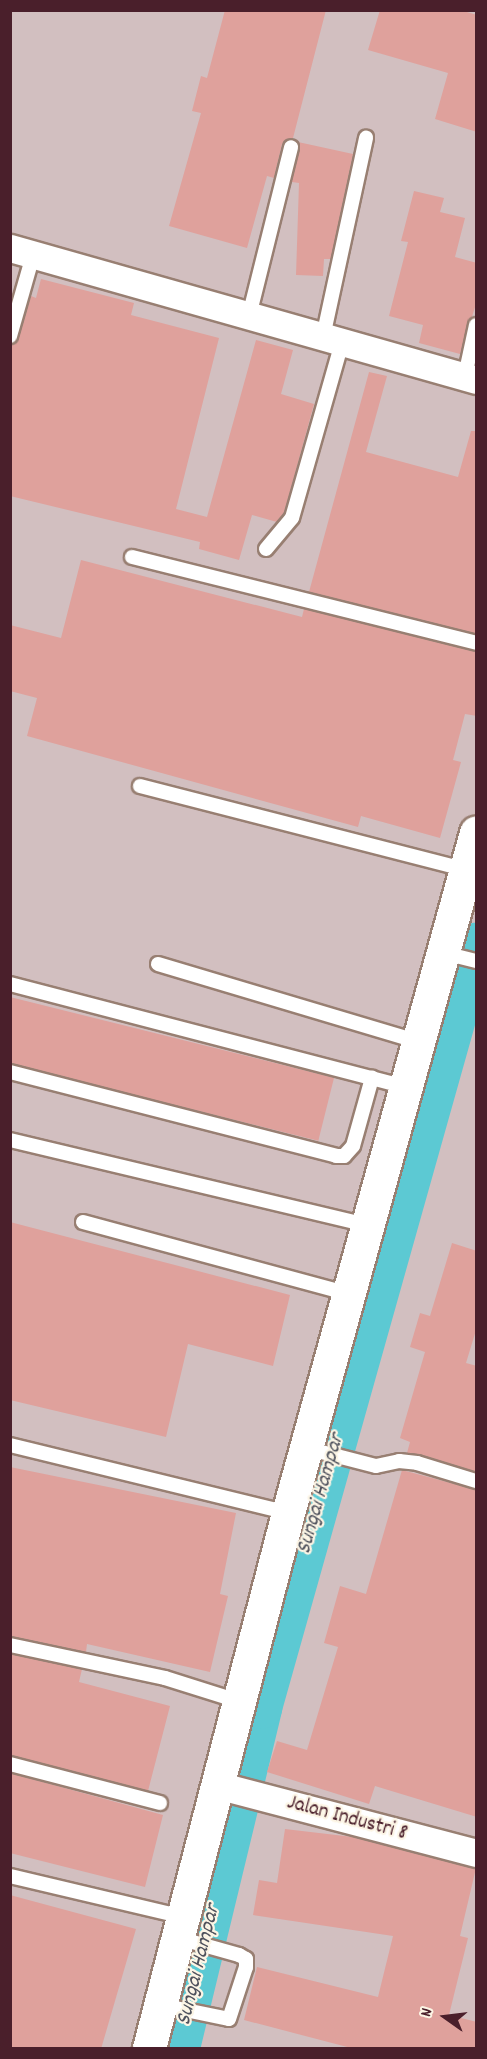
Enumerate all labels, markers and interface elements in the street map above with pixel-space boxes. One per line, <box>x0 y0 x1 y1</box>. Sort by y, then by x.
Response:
water label: Sungai Hampar <box>291 1431 351 1557</box>
street label: Jalan Industri 8 <box>284 1791 410 1847</box>
water label: Sungai Hampar <box>171 1902 227 2028</box>
north arrow <box>415 1987 475 2047</box>
text: N <box>415 2006 439 2019</box>

